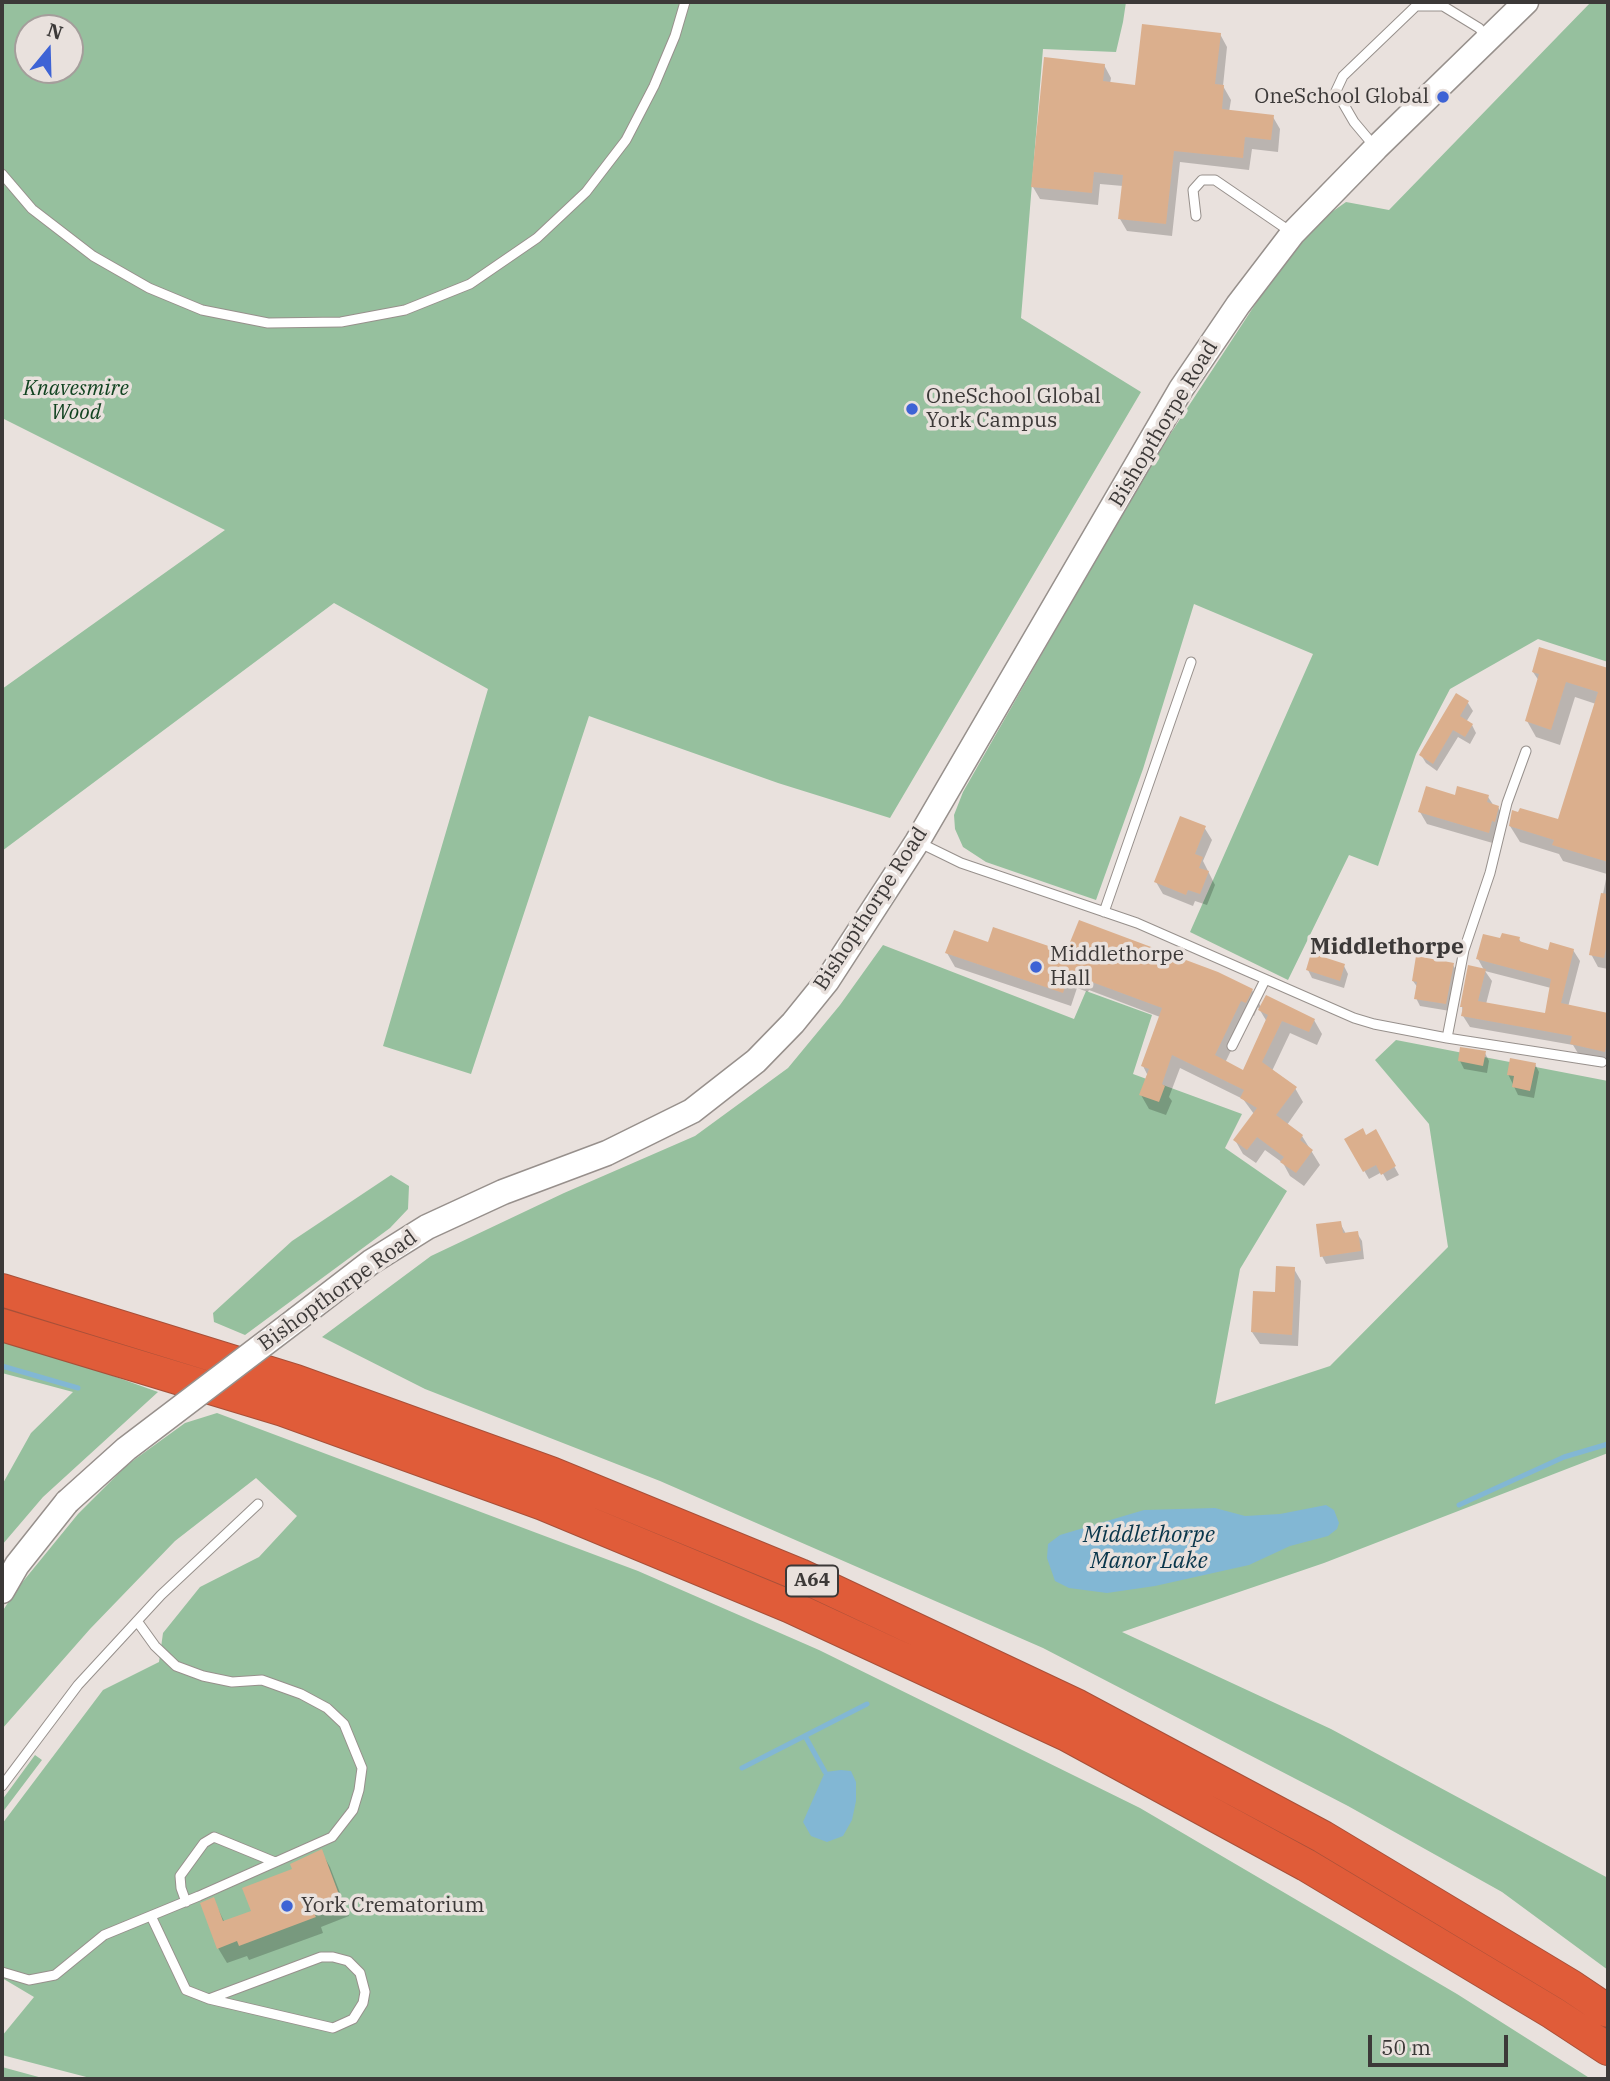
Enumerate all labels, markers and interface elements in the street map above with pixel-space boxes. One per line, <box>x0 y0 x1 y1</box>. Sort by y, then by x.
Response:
north arrow <box>14 14 84 84</box>
text: N <box>44 17 66 45</box>
place label: OneSchool Global <box>1254 84 1429 110</box>
marker: OneSchool Global <box>1435 89 1451 105</box>
street label: Bishopthorpe Road <box>1104 336 1224 512</box>
park label: Knavesmire Wood <box>23 376 129 426</box>
place label: OneSchool Global York Campus <box>926 384 1101 434</box>
marker: OneSchool Global York Campus <box>904 401 920 417</box>
street label: Bishopthorpe Road <box>809 823 933 995</box>
district label: Middlethorpe <box>1310 933 1464 961</box>
place label: Middlethorpe Hall <box>1050 942 1184 992</box>
marker: Middlethorpe Hall <box>1028 959 1044 975</box>
street label: Bishopthorpe Road <box>254 1225 422 1357</box>
water label: Middlethorpe Manor Lake <box>1083 1521 1215 1575</box>
road number: A64 <box>786 1566 838 1596</box>
place label: York Crematorium <box>301 1893 484 1919</box>
marker: York Crematorium <box>279 1898 295 1914</box>
scale bar <box>1372 2022 1512 2066</box>
text: 50 m <box>1381 2033 1431 2061</box>

